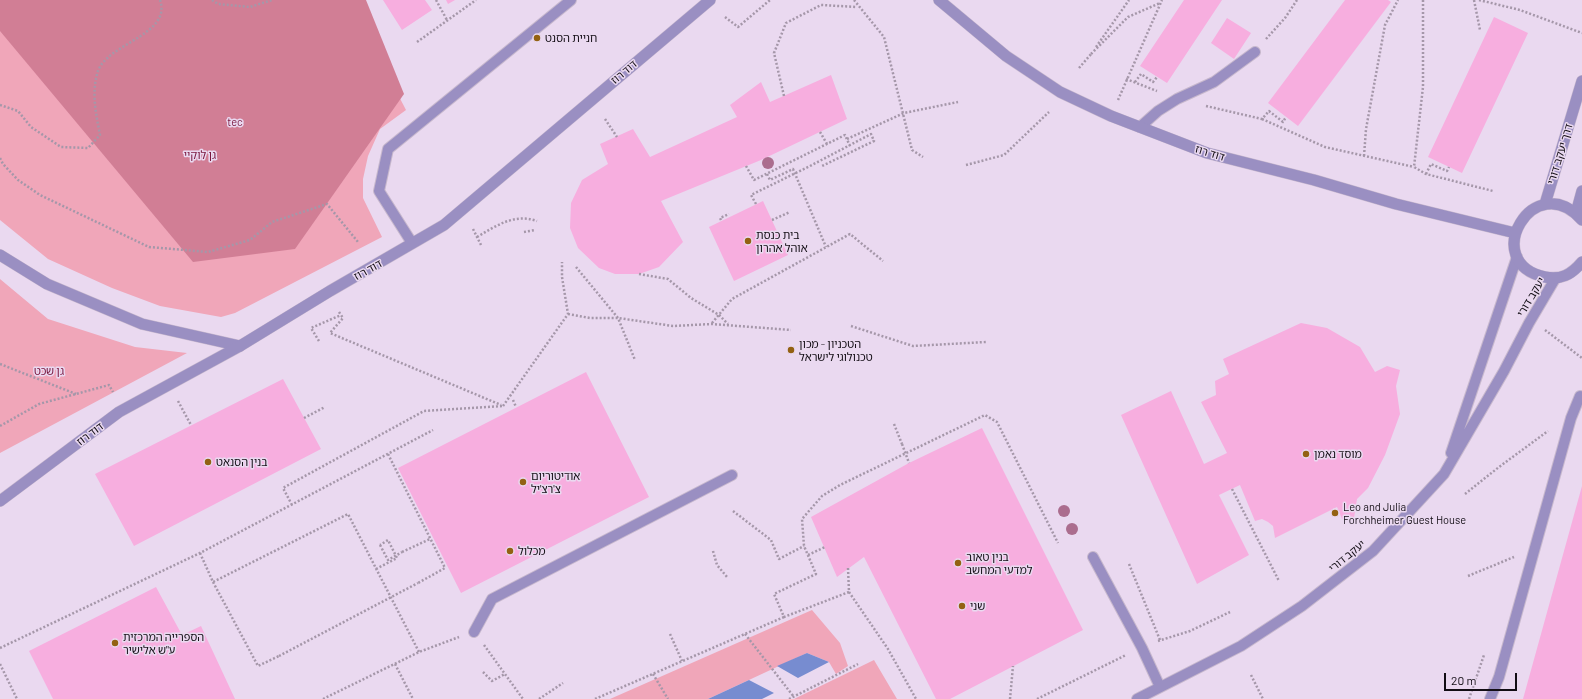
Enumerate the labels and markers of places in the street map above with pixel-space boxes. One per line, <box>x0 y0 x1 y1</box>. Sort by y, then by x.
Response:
place label: חניית הסנט <box>545 31 597 45</box>
marker: חניית הסנט <box>532 33 542 43</box>
place label: בית כנסת אוהל אהרון <box>756 228 808 254</box>
marker: בית כנסת אוהל אהרון <box>743 236 753 246</box>
place label: הטכניון - מכון טכנולוגי לישראל <box>799 337 873 363</box>
marker: הטכניון - מכון טכנולוגי לישראל <box>786 345 796 355</box>
place label: מוסד נאמן <box>1314 447 1362 461</box>
marker: מוסד נאמן <box>1301 449 1311 459</box>
place label: בנין הסנאט <box>216 455 267 469</box>
marker: בנין הסנאט <box>203 457 213 467</box>
place label: אודיטוריום צ'רצ'יל <box>531 469 580 495</box>
marker: אודיטוריום צ'רצ'יל <box>518 477 528 487</box>
place label: Leo and Julia Forchheimer Guest House <box>1343 500 1466 526</box>
marker: Leo and Julia Forchheimer Guest House <box>1330 508 1340 518</box>
place label: מכלול <box>518 544 545 558</box>
marker: מכלול <box>505 546 515 556</box>
place label: בנין טאוב למדעי המחשב <box>966 550 1032 576</box>
marker: בנין טאוב למדעי המחשב <box>953 558 963 568</box>
place label: שני <box>970 599 985 613</box>
marker: שני <box>957 601 967 611</box>
place label: הספרייה המרכזית ע"ש אלישיר <box>123 630 204 656</box>
marker: הספרייה המרכזית ע"ש אלישיר <box>110 638 120 648</box>

